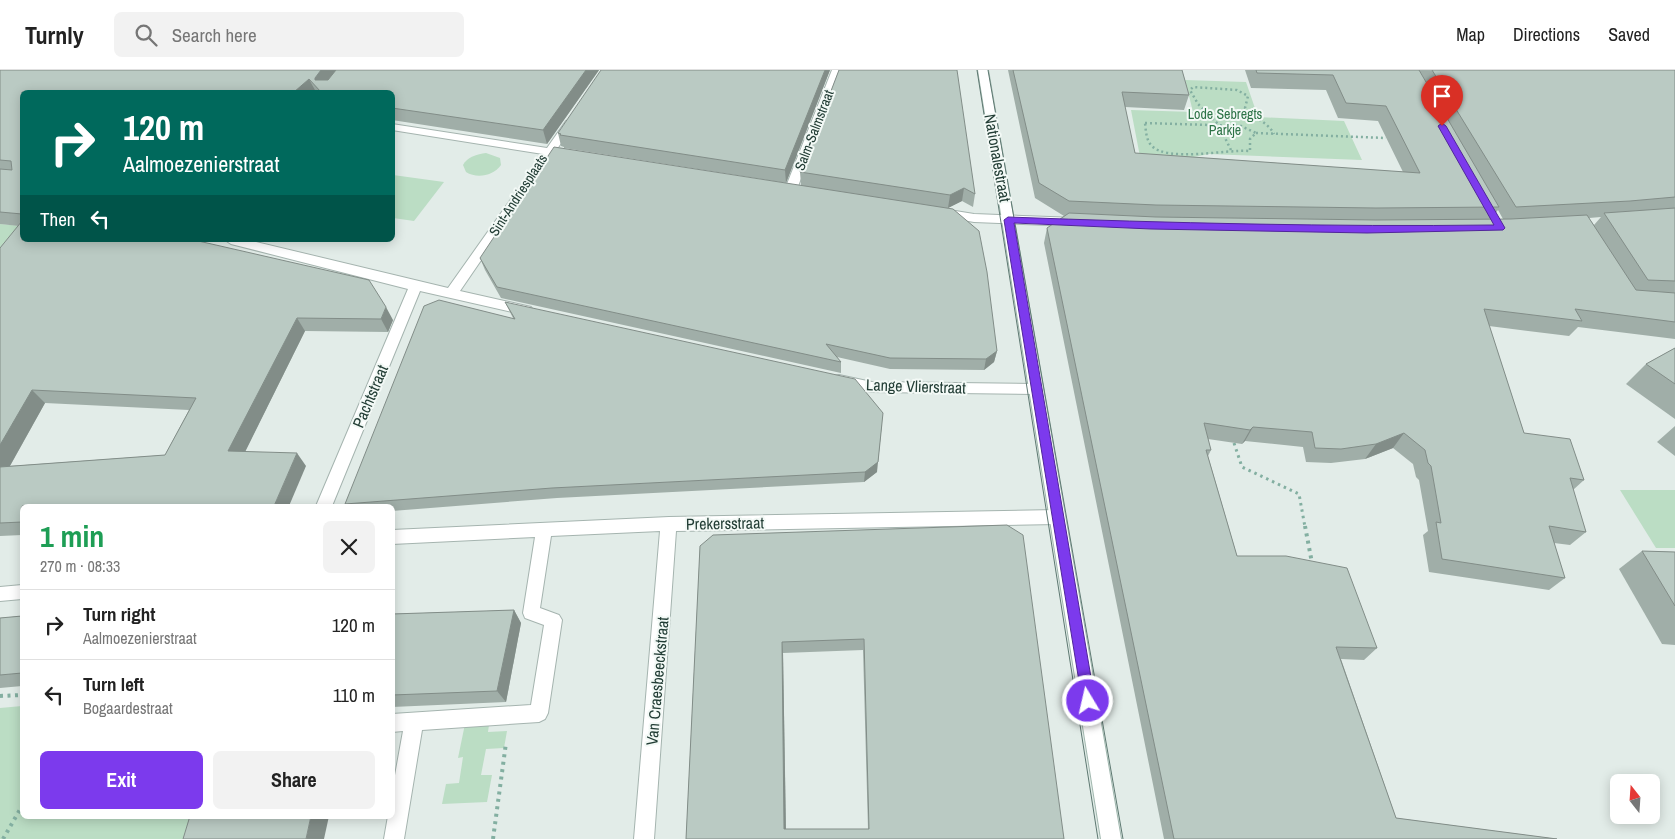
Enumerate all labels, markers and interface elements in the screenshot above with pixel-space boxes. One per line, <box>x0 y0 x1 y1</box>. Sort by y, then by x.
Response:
search box <box>114 12 464 57</box>
text: Turnly <box>25 19 84 51</box>
icon: search <box>132 21 160 49</box>
text: Search here <box>172 22 257 48</box>
text: Map <box>1456 22 1485 47</box>
text: Directions <box>1513 22 1580 47</box>
text: Saved <box>1608 22 1650 47</box>
pin <box>1421 75 1463 126</box>
icon: arrive <box>1428 82 1456 110</box>
street label: Salm-Salmstraat <box>790 87 838 173</box>
text: 120 m <box>123 104 204 151</box>
park label: Lode Sebregts Parkje <box>1188 105 1263 139</box>
icon: right <box>40 110 105 175</box>
street label: Nationalestraat <box>979 112 1017 204</box>
text: Aalmoezenierstraat <box>123 149 279 179</box>
street label: Sint-Andriesplaats <box>485 150 551 240</box>
icon: left <box>86 205 114 233</box>
text: Then <box>40 206 76 232</box>
street label: Pachtstraat <box>347 361 393 431</box>
street label: Lange Vlierstraat <box>866 373 967 399</box>
street label: Prekersstraat <box>686 511 765 535</box>
text: 1 min <box>40 516 104 556</box>
button: close <box>323 521 375 573</box>
text: 270 m · 08:33 <box>40 555 120 577</box>
text: Turn right <box>83 601 155 627</box>
icon: right <box>40 611 68 639</box>
text: 120 m <box>332 612 375 638</box>
street label: Van Craesbeeckstraat <box>640 616 674 746</box>
text: Aalmoezenierstraat <box>83 627 197 649</box>
text: Turn left <box>83 671 144 697</box>
position arrow <box>1061 674 1113 726</box>
icon: left <box>40 681 68 709</box>
text: 110 m <box>333 682 375 708</box>
text: Bogaardestraat <box>83 697 173 719</box>
button: Exit <box>40 751 203 809</box>
button: Share <box>213 751 375 809</box>
north arrow <box>1610 774 1660 824</box>
map controls <box>1610 774 1660 824</box>

